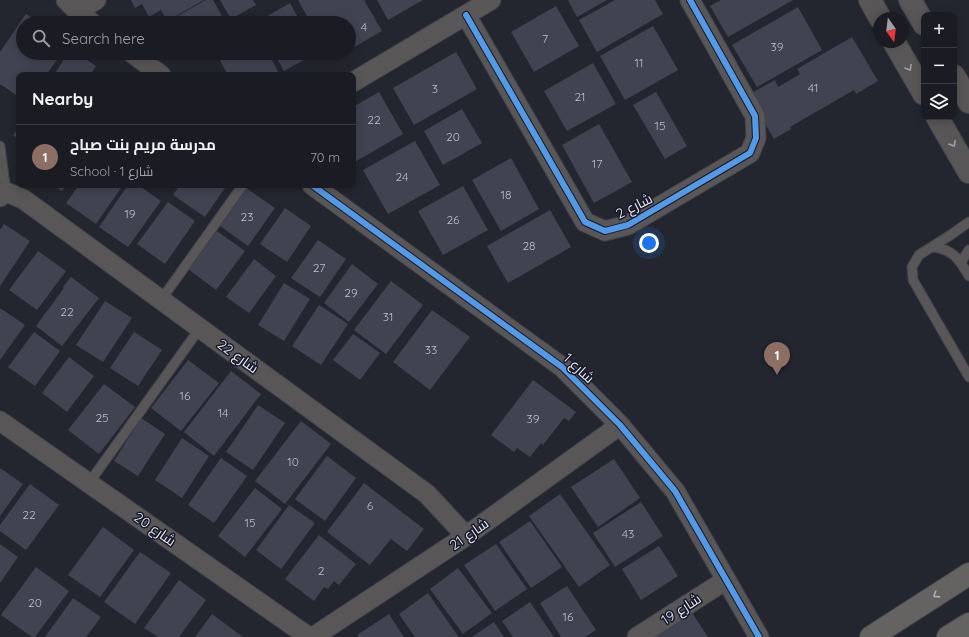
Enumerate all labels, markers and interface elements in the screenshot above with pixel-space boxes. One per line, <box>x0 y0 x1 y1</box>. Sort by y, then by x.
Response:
north arrow <box>873 12 909 48</box>
map controls <box>921 12 957 120</box>
button: + <box>921 12 957 48</box>
search box <box>16 16 356 60</box>
house number: 4 <box>361 19 367 34</box>
icon: search <box>30 27 52 49</box>
text: Search here <box>62 29 145 48</box>
house number: 7 <box>542 31 548 46</box>
house number: 39 <box>771 39 784 54</box>
button: − <box>921 48 957 84</box>
house number: 11 <box>635 55 643 70</box>
one-way arrow <box>905 64 912 71</box>
house number: 41 <box>808 80 818 95</box>
house number: 3 <box>432 81 438 96</box>
button: layers <box>921 84 957 120</box>
text: Nearby <box>32 88 93 109</box>
house number: 21 <box>574 89 586 104</box>
house number: 22 <box>367 112 381 127</box>
house number: 15 <box>655 118 665 133</box>
house number: 20 <box>446 129 460 144</box>
text: مدرسة مريم بنت صباح <box>70 135 216 154</box>
one-way arrow <box>949 140 956 147</box>
text: 1 <box>42 149 48 165</box>
text: 70 m <box>310 149 340 165</box>
house number: 17 <box>592 156 602 171</box>
text: School · شارع 1 <box>70 163 153 179</box>
house number: 24 <box>396 169 408 184</box>
house number: 18 <box>501 187 511 202</box>
street label: شارع 2 <box>613 189 655 223</box>
house number: 19 <box>124 206 136 221</box>
house number: 23 <box>241 209 253 224</box>
house number: 26 <box>446 212 460 227</box>
your location <box>639 233 659 253</box>
house number: 28 <box>522 238 536 253</box>
house number: 27 <box>313 260 325 275</box>
house number: 29 <box>344 285 358 300</box>
house number: 22 <box>60 304 74 319</box>
house number: 31 <box>383 309 393 324</box>
street label: شارع 22 <box>214 335 262 377</box>
house number: 33 <box>425 342 437 357</box>
pin: 1 <box>764 342 790 375</box>
street label: شارع 1 <box>560 349 598 387</box>
house number: 16 <box>180 388 191 403</box>
house number: 14 <box>218 405 228 420</box>
house number: 25 <box>95 410 109 425</box>
house number: 39 <box>527 411 540 426</box>
house number: 10 <box>287 454 299 469</box>
house number: 6 <box>367 498 374 513</box>
house number: 22 <box>22 507 36 522</box>
street label: شارع 20 <box>131 508 179 550</box>
street label: شارع 21 <box>446 514 492 554</box>
house number: 15 <box>245 515 255 530</box>
house number: 43 <box>622 526 634 541</box>
house number: 2 <box>318 563 325 578</box>
street label: شارع 19 <box>658 589 704 629</box>
one-way arrow <box>933 590 940 598</box>
house number: 20 <box>28 595 42 610</box>
house number: 16 <box>563 609 574 624</box>

